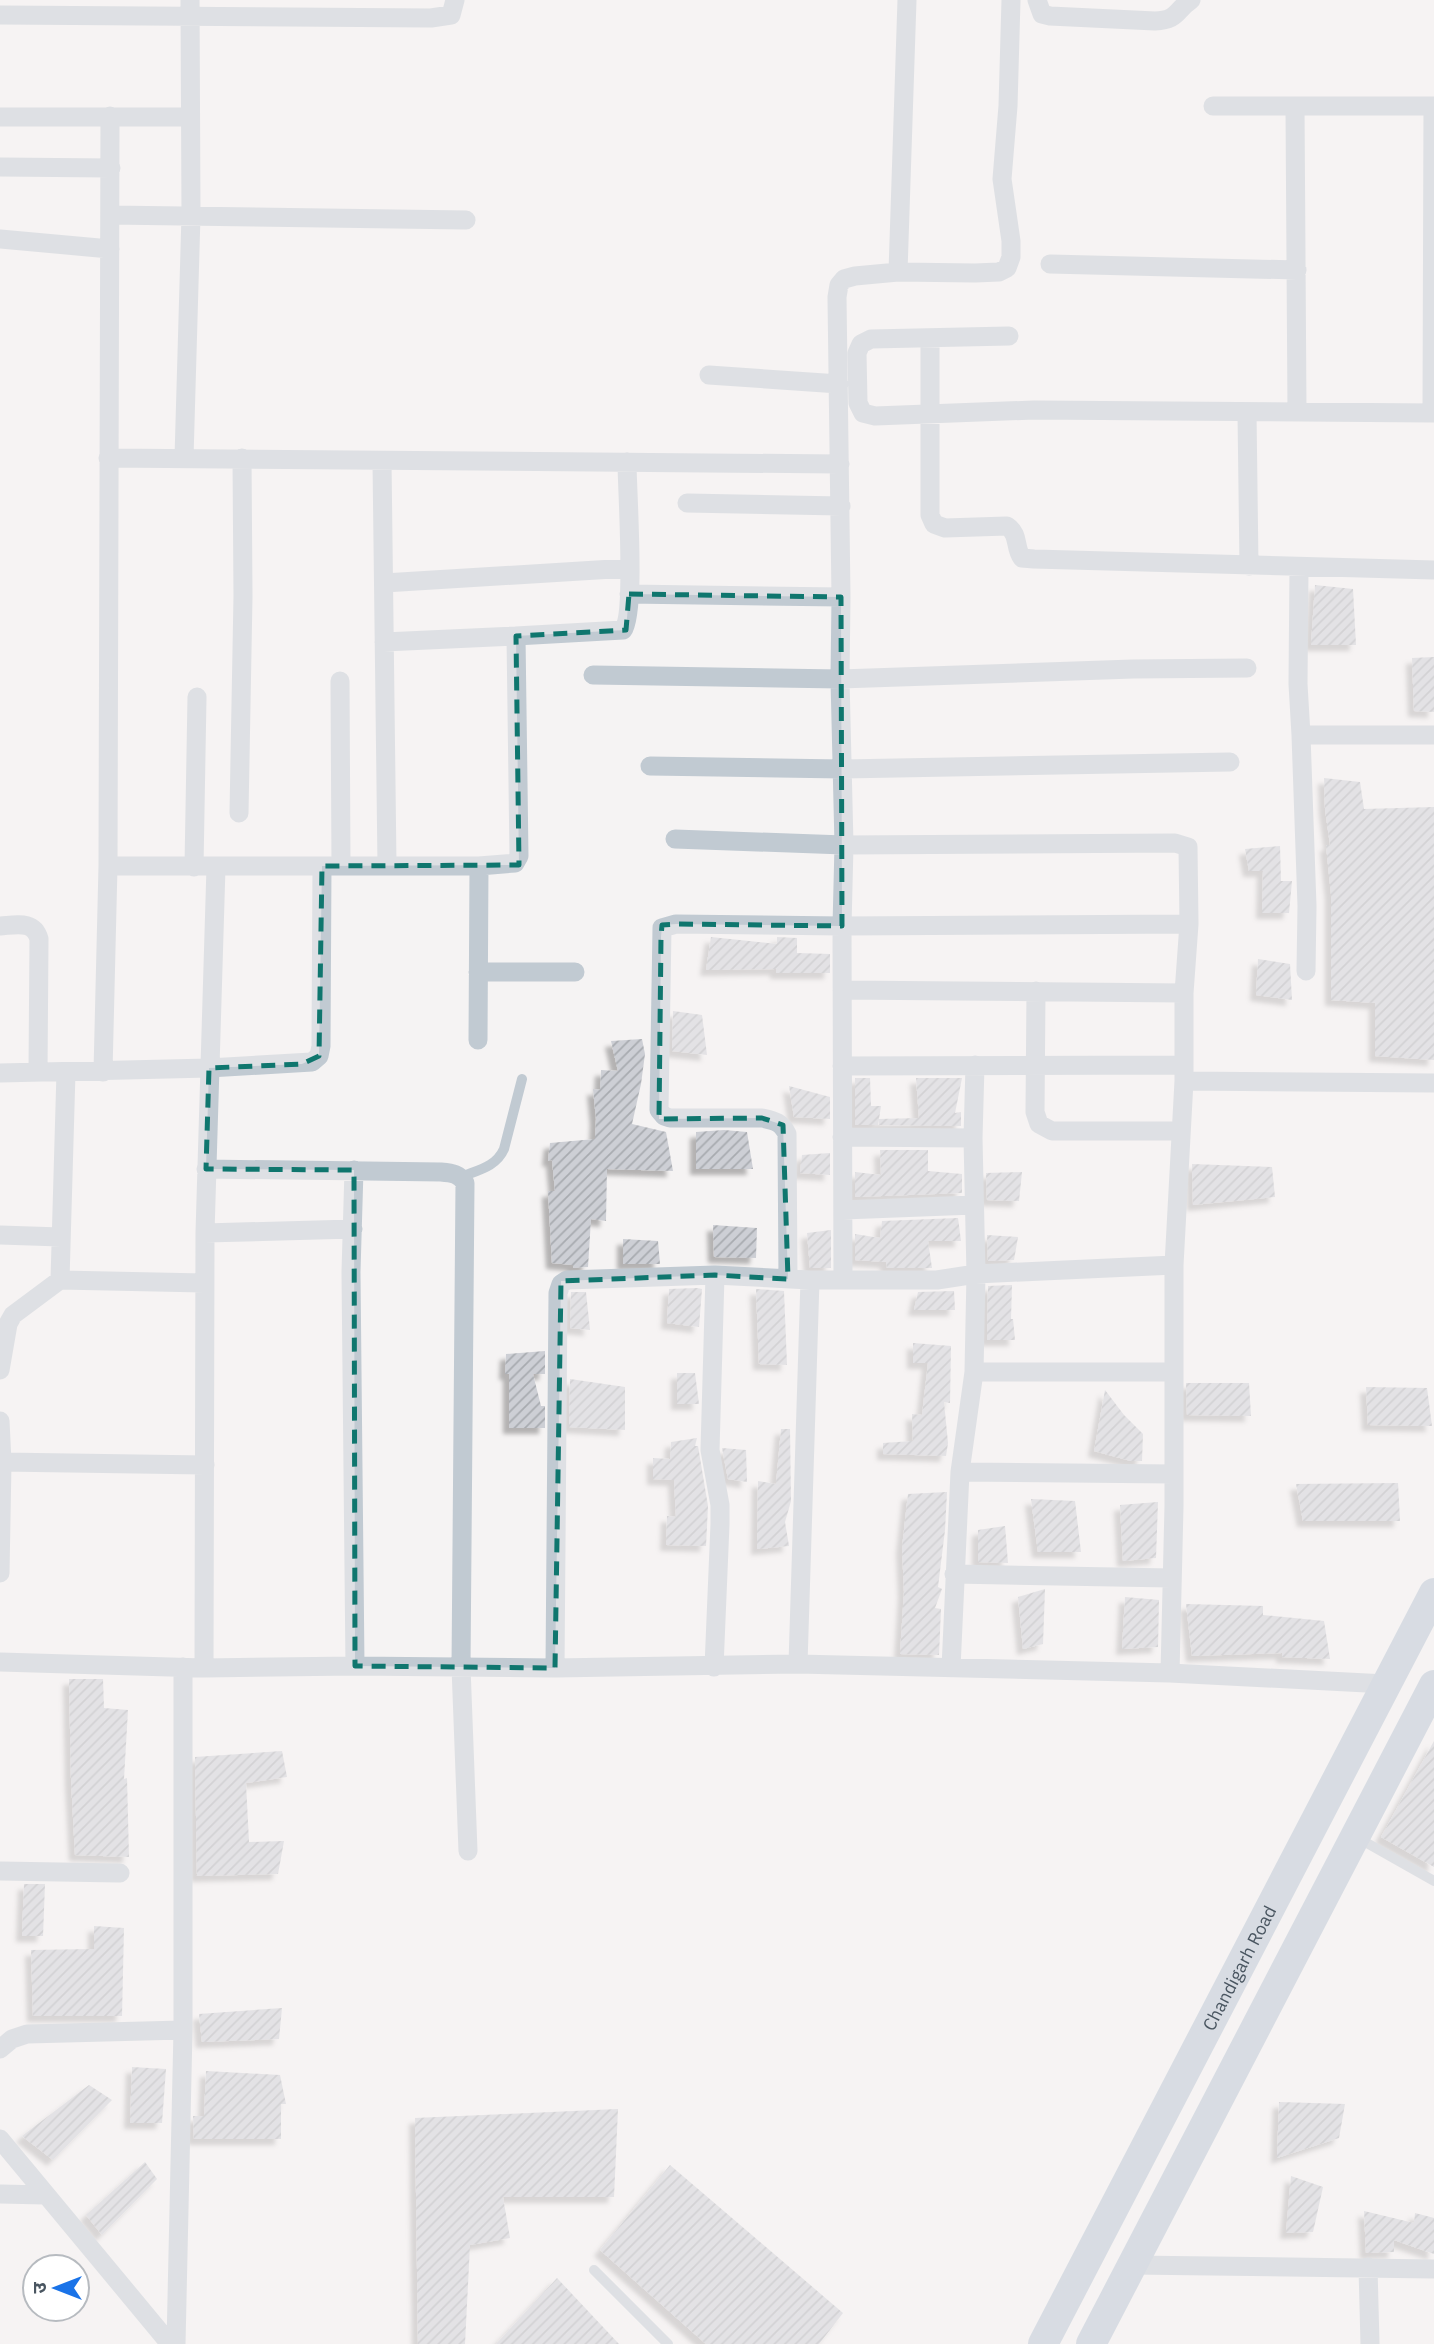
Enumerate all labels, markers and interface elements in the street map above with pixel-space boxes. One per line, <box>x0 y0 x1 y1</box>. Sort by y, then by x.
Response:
street label: Chandigarh Road <box>1197 1901 1281 2034</box>
north arrow <box>21 2253 91 2323</box>
text: उ <box>27 2282 51 2294</box>

